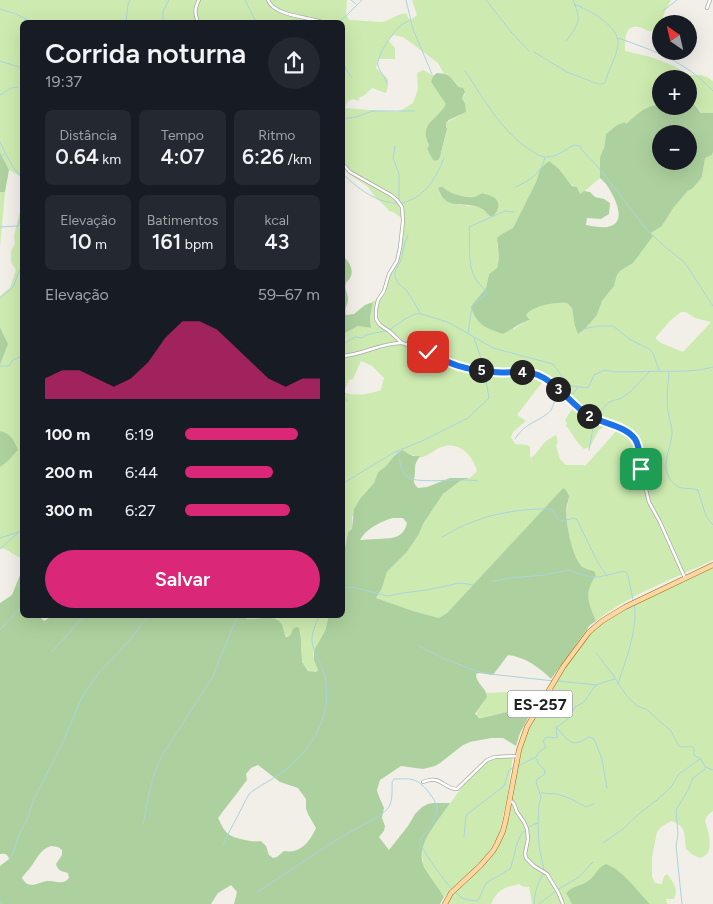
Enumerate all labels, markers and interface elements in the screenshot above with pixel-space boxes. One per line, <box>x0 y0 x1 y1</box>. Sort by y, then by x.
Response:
north arrow <box>652 15 698 60</box>
map controls <box>652 15 697 170</box>
text: Corrida noturna <box>45 36 246 70</box>
button: share <box>268 37 320 89</box>
button: + <box>652 70 697 115</box>
text: 19:37 <box>45 72 82 91</box>
button: − <box>652 125 697 170</box>
text: Distância <box>59 127 117 144</box>
text: Tempo <box>161 127 204 144</box>
text: Ritmo <box>258 127 296 144</box>
text: 0.64 <box>55 144 99 169</box>
text: 4:07 <box>160 144 205 169</box>
text: 6:26 <box>242 144 284 169</box>
text: km <box>99 151 121 168</box>
text: /km <box>284 151 312 168</box>
text: Elevação <box>60 212 116 229</box>
text: Batimentos <box>147 212 218 229</box>
text: kcal <box>265 212 289 229</box>
text: 10 <box>69 229 92 254</box>
text: 161 <box>152 229 181 254</box>
text: 43 <box>264 229 289 254</box>
text: m <box>92 236 107 253</box>
text: bpm <box>181 236 213 253</box>
text: Elevação <box>45 285 109 304</box>
text: 59–67 m <box>258 285 320 304</box>
pin <box>407 331 449 373</box>
icon: check <box>414 338 442 366</box>
pin: 5 <box>468 358 494 382</box>
pin: 4 <box>510 360 534 384</box>
text: 5 <box>477 362 486 379</box>
text: 4 <box>518 364 527 381</box>
pin: 3 <box>546 376 570 402</box>
text: 3 <box>555 381 562 398</box>
pin: 2 <box>576 404 602 428</box>
text: 2 <box>585 408 594 425</box>
text: 100 m <box>45 425 90 444</box>
text: 6:19 <box>125 425 154 444</box>
pin <box>620 448 662 490</box>
icon: arrive <box>627 455 655 483</box>
text: 200 m <box>45 463 93 482</box>
text: 6:44 <box>125 463 158 482</box>
text: 300 m <box>45 501 92 520</box>
text: 6:27 <box>125 501 156 520</box>
button: Salvar <box>45 550 320 608</box>
road number: ES-257 <box>508 691 572 718</box>

